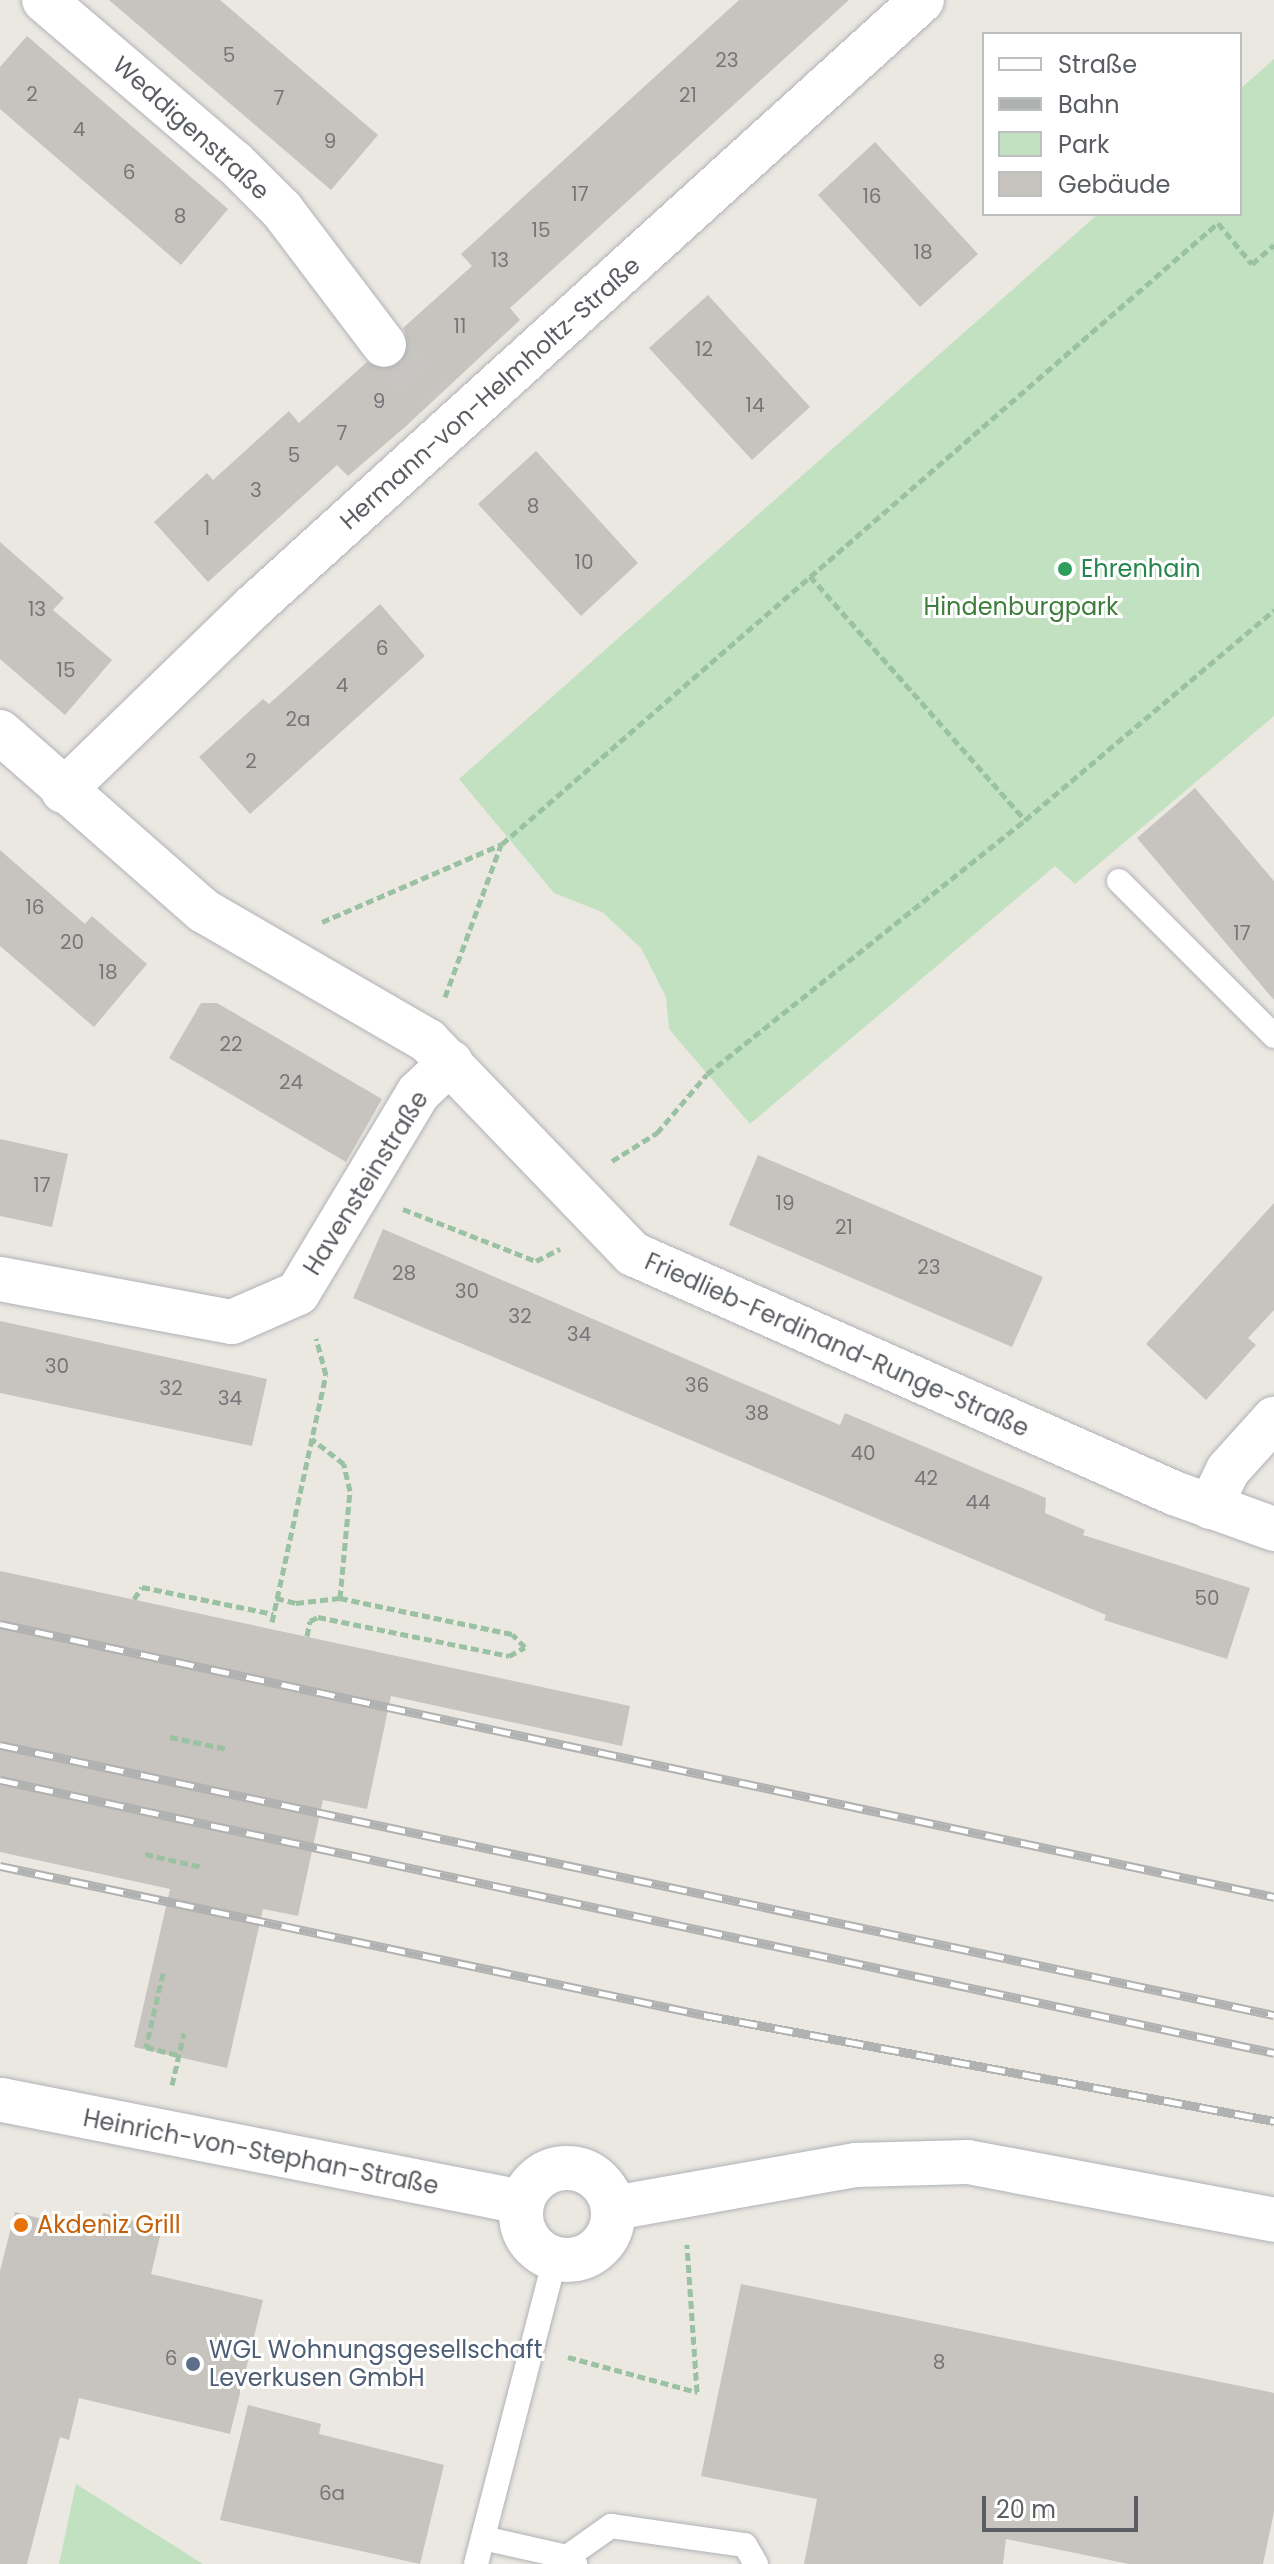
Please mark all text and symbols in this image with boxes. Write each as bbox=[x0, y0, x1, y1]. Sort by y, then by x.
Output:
legend bbox=[982, 32, 1242, 216]
house number: 5 bbox=[223, 43, 235, 67]
house number: 23 bbox=[715, 48, 739, 72]
text: Straße bbox=[1058, 48, 1137, 81]
street label: Weddigenstraße bbox=[107, 50, 275, 206]
house number: 2 bbox=[26, 82, 38, 106]
house number: 21 bbox=[679, 83, 697, 107]
house number: 7 bbox=[274, 86, 284, 110]
text: Bahn bbox=[1058, 88, 1120, 121]
house number: 4 bbox=[73, 117, 85, 141]
text: Park bbox=[1058, 128, 1109, 161]
house number: 9 bbox=[324, 129, 336, 153]
house number: 6 bbox=[123, 160, 135, 184]
text: Gebäude bbox=[1058, 168, 1170, 201]
house number: 17 bbox=[571, 182, 589, 206]
house number: 16 bbox=[862, 184, 882, 208]
house number: 8 bbox=[174, 204, 186, 228]
house number: 15 bbox=[532, 218, 550, 242]
house number: 18 bbox=[913, 240, 933, 264]
house number: 13 bbox=[491, 248, 509, 272]
street label: Hermann-von-Helmholtz-Straße bbox=[334, 251, 646, 535]
house number: 11 bbox=[454, 314, 466, 338]
house number: 12 bbox=[695, 337, 713, 361]
house number: 9 bbox=[373, 389, 385, 413]
house number: 14 bbox=[746, 393, 764, 417]
house number: 7 bbox=[337, 421, 347, 445]
house number: 5 bbox=[288, 443, 300, 467]
house number: 3 bbox=[250, 478, 262, 502]
house number: 8 bbox=[527, 494, 539, 518]
house number: 1 bbox=[204, 516, 210, 540]
house number: 10 bbox=[575, 550, 593, 574]
place label: Ehrenhain bbox=[1081, 555, 1201, 583]
marker: Ehrenhain bbox=[1056, 560, 1074, 578]
park label: Hindenburgpark bbox=[924, 593, 1118, 621]
house number: 13 bbox=[28, 597, 46, 621]
house number: 6 bbox=[376, 636, 388, 660]
house number: 15 bbox=[57, 658, 75, 682]
house number: 4 bbox=[336, 673, 348, 697]
house number: 2a bbox=[285, 707, 311, 731]
house number: 2 bbox=[245, 749, 257, 773]
house number: 16 bbox=[25, 895, 45, 919]
house number: 17 bbox=[1233, 921, 1251, 945]
house number: 20 bbox=[60, 930, 84, 954]
house number: 18 bbox=[98, 960, 118, 984]
house number: 22 bbox=[220, 1032, 242, 1056]
house number: 24 bbox=[279, 1070, 303, 1094]
street label: Havensteinstraße bbox=[298, 1086, 434, 1280]
house number: 17 bbox=[33, 1173, 51, 1197]
house number: 19 bbox=[776, 1191, 794, 1215]
house number: 21 bbox=[835, 1215, 853, 1239]
street label: Friedlieb-Ferdinand-Runge-Straße bbox=[640, 1247, 1034, 1443]
house number: 23 bbox=[917, 1255, 941, 1279]
house number: 28 bbox=[392, 1261, 416, 1285]
house number: 30 bbox=[455, 1279, 479, 1303]
house number: 32 bbox=[508, 1304, 532, 1328]
house number: 34 bbox=[567, 1322, 591, 1346]
house number: 30 bbox=[45, 1354, 69, 1378]
house number: 36 bbox=[685, 1373, 709, 1397]
house number: 32 bbox=[159, 1376, 183, 1400]
house number: 34 bbox=[218, 1386, 242, 1410]
house number: 38 bbox=[745, 1401, 769, 1425]
house number: 40 bbox=[850, 1441, 876, 1465]
house number: 42 bbox=[914, 1466, 938, 1490]
house number: 44 bbox=[965, 1490, 991, 1514]
house number: 50 bbox=[1194, 1586, 1220, 1610]
street label: Heinrich-von-Stephan-Straße bbox=[81, 2103, 441, 2201]
place label: Akdeniz Grill bbox=[37, 2211, 181, 2239]
marker: Akdeniz Grill bbox=[12, 2216, 30, 2234]
place label: WGL Wohnungsgesellschaft Leverkusen GmbH bbox=[209, 2336, 542, 2392]
house number: 6 bbox=[165, 2346, 177, 2370]
house number: 8 bbox=[933, 2350, 945, 2374]
marker: WGL Wohnungsgesellschaft Leverkusen GmbH bbox=[184, 2355, 202, 2373]
scale bar bbox=[986, 2480, 1142, 2530]
house number: 6a bbox=[319, 2481, 345, 2505]
text: 20 m bbox=[996, 2493, 1056, 2526]

